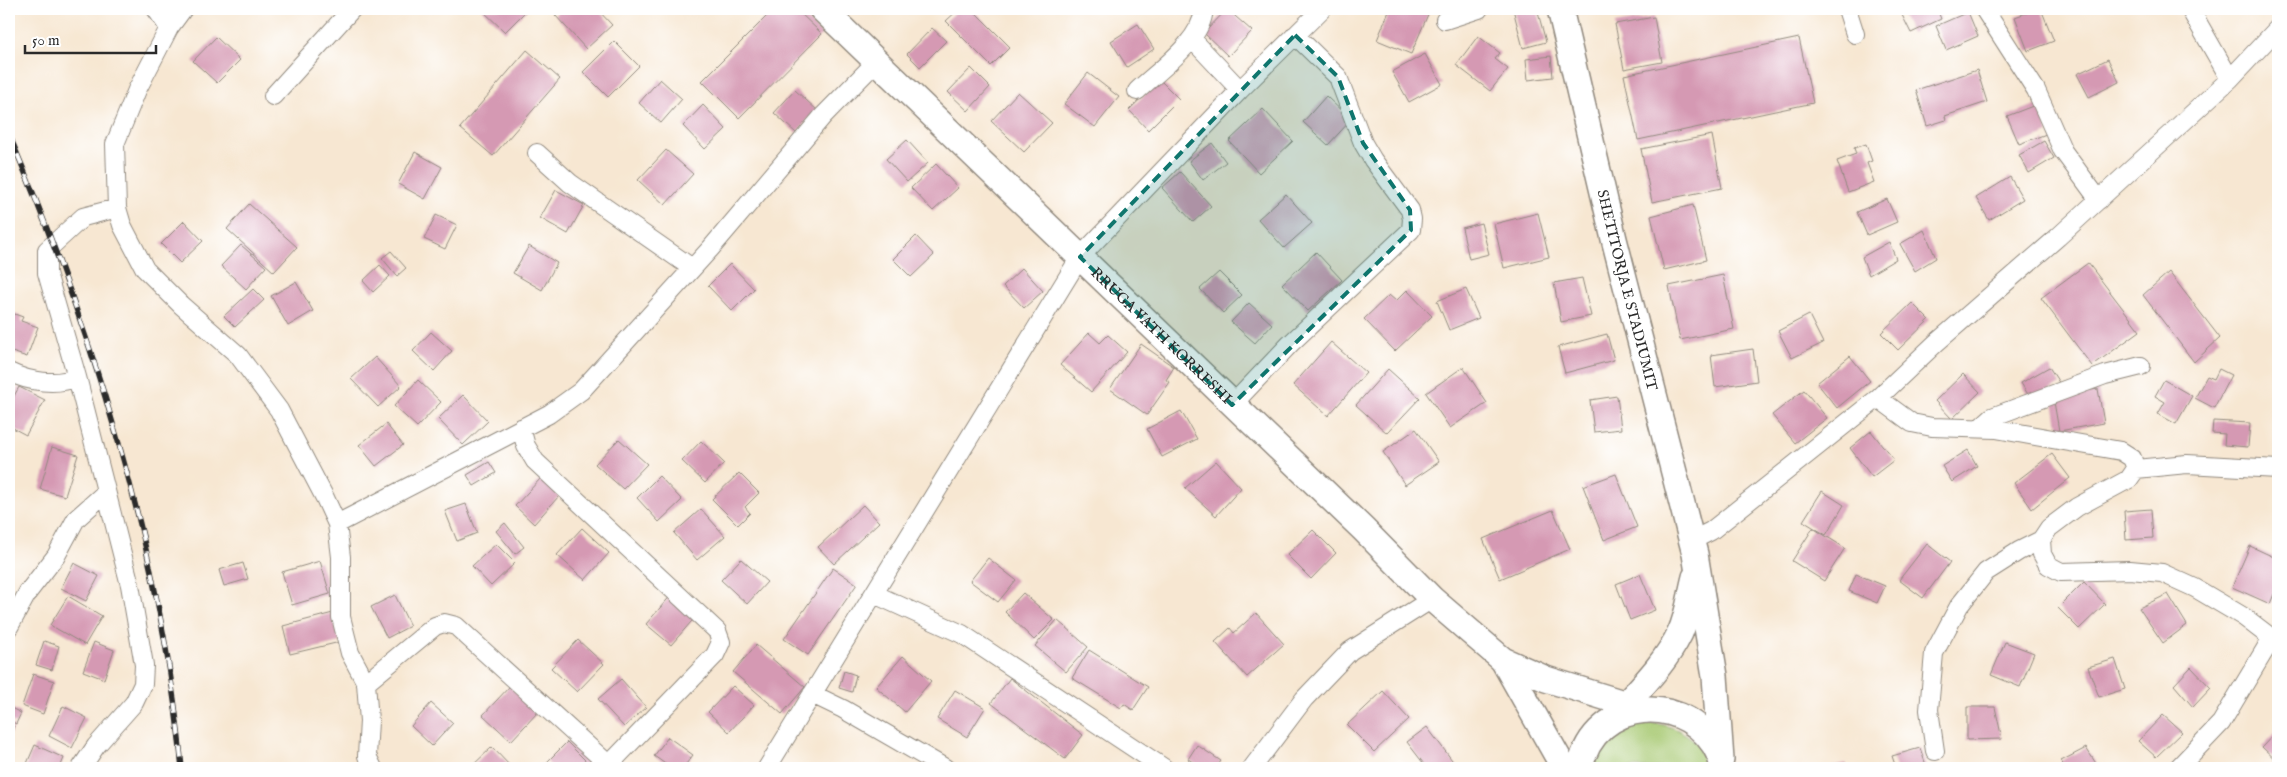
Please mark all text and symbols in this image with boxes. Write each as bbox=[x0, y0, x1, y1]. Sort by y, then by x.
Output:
scale bar bbox=[25, 22, 156, 54]
text: 50 m bbox=[32, 31, 60, 50]
street label: SHETITORJA E STADIUMIT bbox=[1593, 188, 1662, 393]
street label: RRUGA VATH KORRESHI bbox=[1087, 263, 1236, 408]

